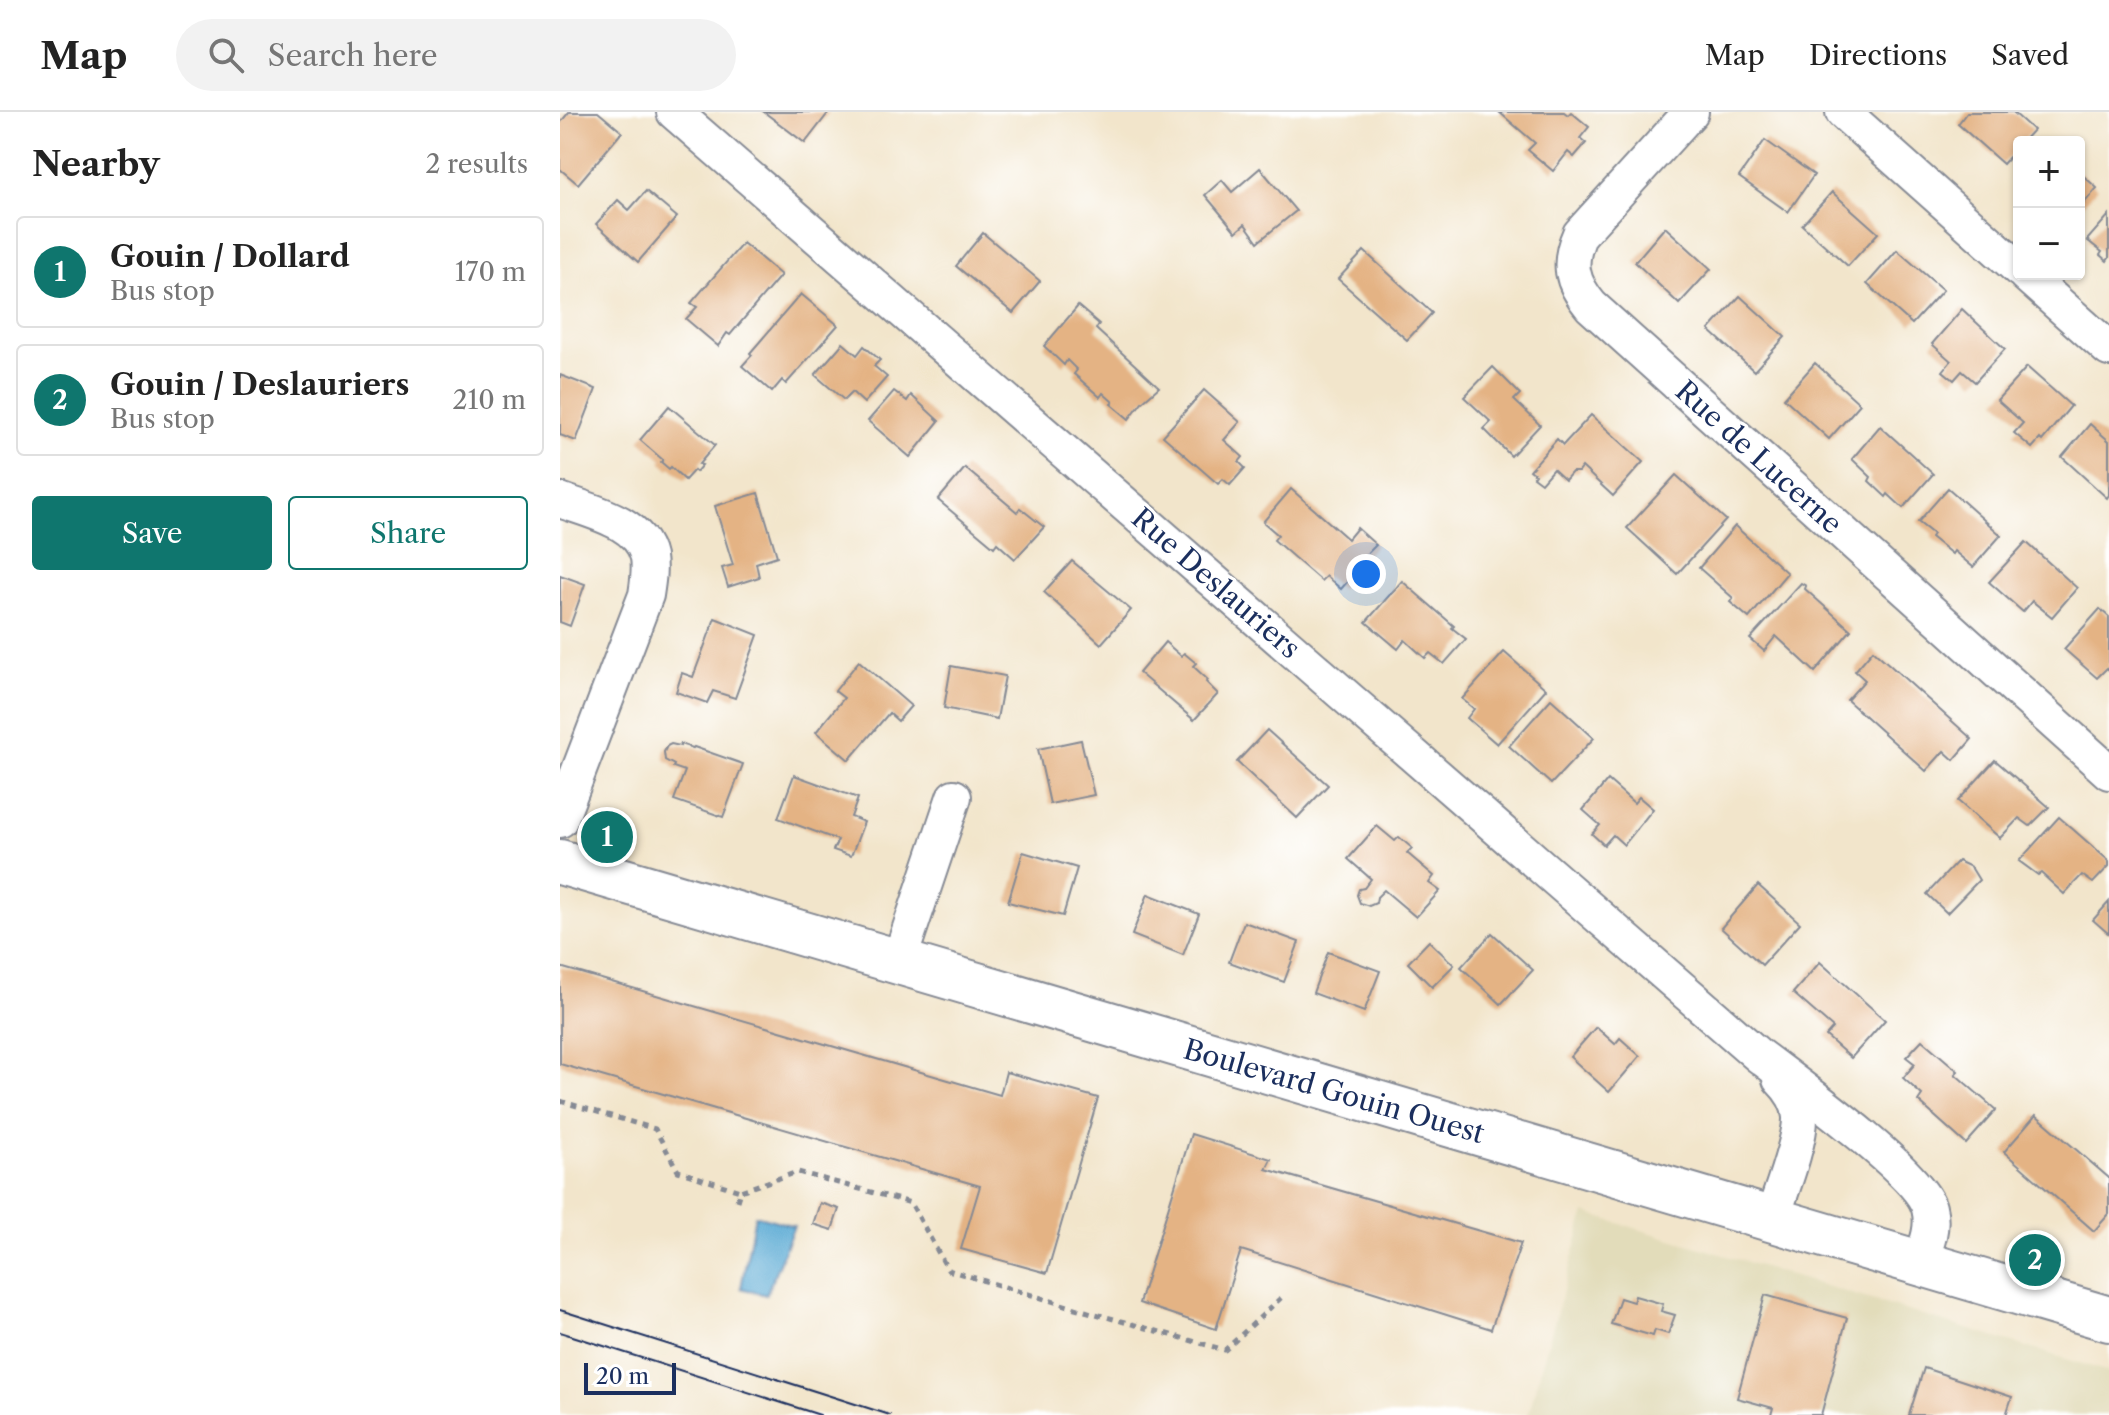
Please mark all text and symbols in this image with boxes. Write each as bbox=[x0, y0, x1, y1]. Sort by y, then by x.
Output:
search box bbox=[176, 19, 736, 91]
text: Map bbox=[40, 32, 128, 79]
icon: search bbox=[204, 33, 248, 77]
text: Search here bbox=[268, 37, 438, 74]
text: Map bbox=[1705, 38, 1765, 72]
text: Directions bbox=[1809, 38, 1947, 72]
text: Saved bbox=[1991, 38, 2069, 72]
map controls bbox=[2013, 136, 2085, 280]
button: + bbox=[2013, 136, 2085, 208]
text: Nearby bbox=[32, 143, 160, 185]
text: 2 results bbox=[425, 148, 528, 180]
button: − bbox=[2013, 208, 2085, 280]
text: Gouin / Dollard bbox=[110, 238, 350, 275]
text: 1 bbox=[54, 256, 66, 288]
text: 170 m bbox=[455, 256, 526, 288]
text: Bus stop bbox=[110, 275, 215, 307]
text: Gouin / Deslauriers bbox=[110, 366, 409, 403]
street label: Rue de Lucerne bbox=[1669, 373, 1849, 541]
text: 2 bbox=[52, 384, 68, 416]
text: 210 m bbox=[453, 384, 526, 416]
text: Bus stop bbox=[110, 403, 215, 435]
button: Save bbox=[32, 496, 272, 570]
button: Share bbox=[288, 496, 528, 570]
street label: Rue Deslauriers bbox=[1125, 501, 1307, 665]
your location bbox=[1346, 554, 1386, 594]
pin: 1 bbox=[581, 807, 633, 867]
street label: Boulevard Gouin Ouest bbox=[1180, 1032, 1488, 1150]
pin: 2 bbox=[2009, 1230, 2061, 1290]
scale bar bbox=[584, 1359, 676, 1395]
text: 20 m bbox=[596, 1363, 649, 1390]

